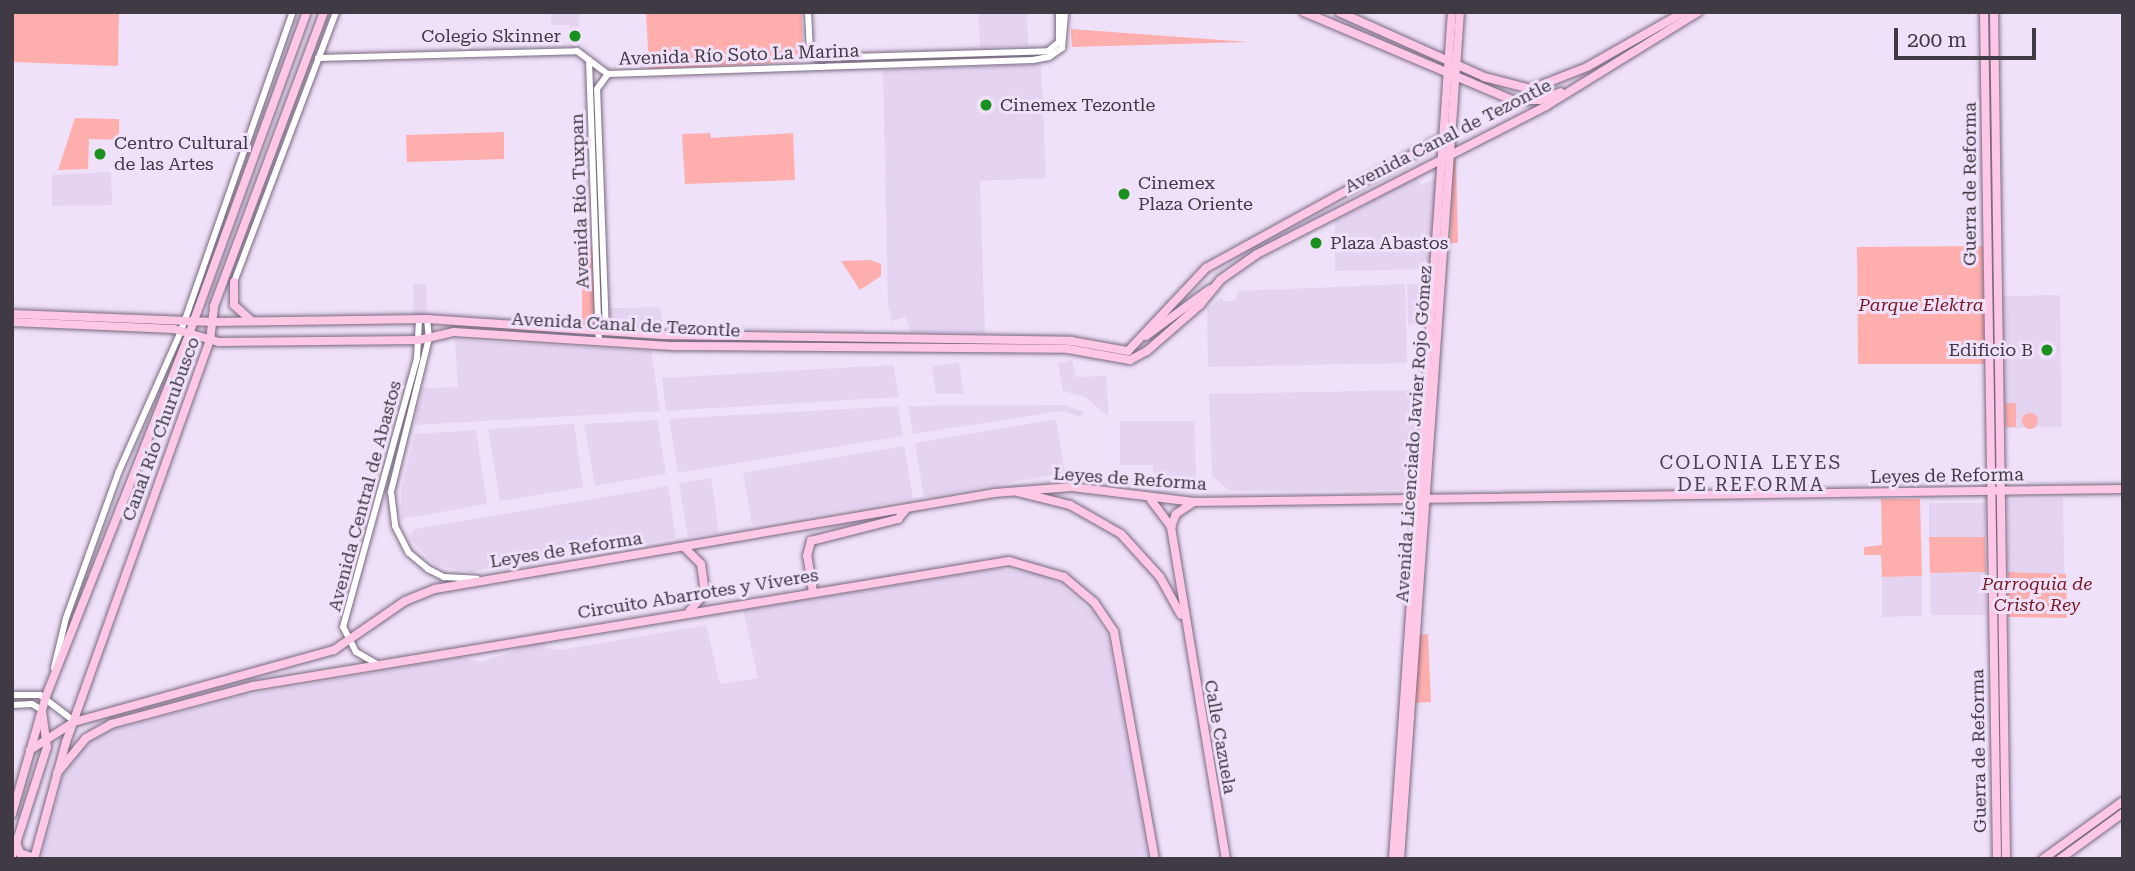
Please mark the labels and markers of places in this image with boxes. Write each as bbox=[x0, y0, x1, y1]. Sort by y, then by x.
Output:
place label: Colegio Skinner bbox=[421, 25, 561, 47]
marker: Colegio Skinner bbox=[567, 28, 583, 44]
place label: Cinemex Tezontle bbox=[1000, 94, 1155, 116]
marker: Cinemex Tezontle bbox=[978, 97, 994, 113]
place label: Centro Cultural de las Artes bbox=[114, 133, 248, 176]
marker: Centro Cultural de las Artes bbox=[92, 146, 108, 162]
place label: Cinemex Plaza Oriente bbox=[1138, 173, 1253, 216]
marker: Cinemex Plaza Oriente bbox=[1116, 186, 1132, 202]
place label: Plaza Abastos bbox=[1330, 232, 1448, 254]
marker: Plaza Abastos bbox=[1308, 235, 1324, 251]
place label: Edificio B bbox=[1948, 339, 2033, 361]
marker: Edificio B bbox=[2039, 342, 2055, 358]

